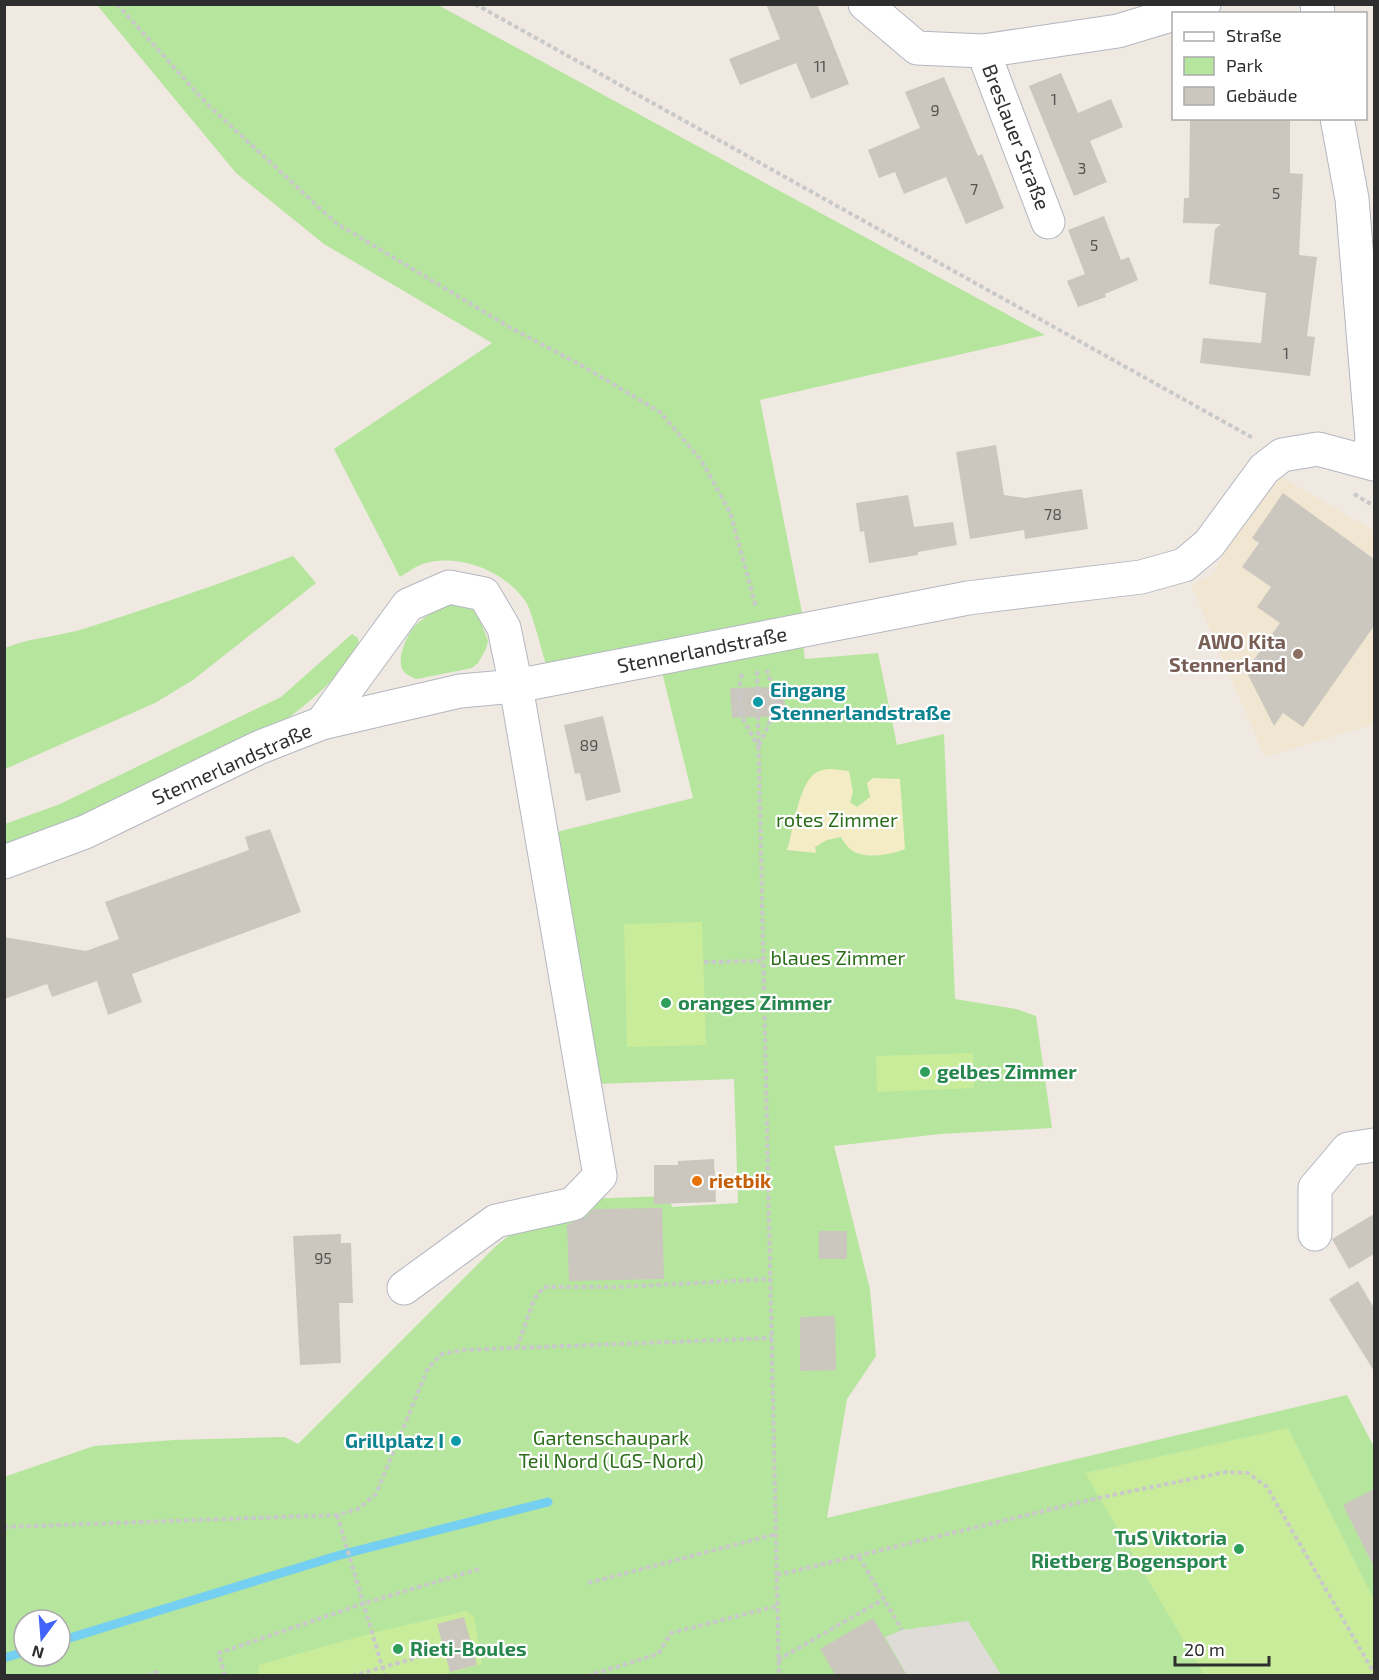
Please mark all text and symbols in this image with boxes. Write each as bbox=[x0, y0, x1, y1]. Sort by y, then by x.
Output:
legend bbox=[1172, 12, 1367, 120]
text: Straße bbox=[1226, 24, 1282, 46]
text: Park bbox=[1226, 54, 1263, 76]
house number: 11 bbox=[814, 56, 826, 75]
street label: Breslauer Straße bbox=[978, 60, 1056, 213]
text: Gebäude bbox=[1226, 84, 1297, 106]
house number: 1 bbox=[1051, 89, 1057, 108]
house number: 9 bbox=[930, 100, 940, 119]
house number: 3 bbox=[1078, 158, 1086, 177]
house number: 7 bbox=[970, 179, 978, 198]
house number: 5 bbox=[1272, 183, 1280, 202]
house number: 5 bbox=[1090, 235, 1098, 254]
house number: 1 bbox=[1283, 343, 1289, 362]
house number: 78 bbox=[1044, 504, 1062, 523]
street label: Stennerlandstraße bbox=[615, 621, 789, 677]
place label: AWO Kita Stennerland bbox=[1169, 629, 1286, 676]
marker: AWO Kita Stennerland bbox=[1291, 647, 1305, 661]
place label: Eingang Stennerlandstraße bbox=[770, 677, 951, 724]
marker: Eingang Stennerlandstraße bbox=[751, 695, 765, 709]
street label: Stennerlandstraße bbox=[148, 717, 315, 809]
house number: 89 bbox=[580, 735, 598, 754]
park label: rotes Zimmer bbox=[776, 807, 898, 831]
park label: blaues Zimmer bbox=[770, 945, 906, 969]
place label: oranges Zimmer bbox=[678, 990, 832, 1014]
marker: oranges Zimmer bbox=[659, 996, 673, 1010]
place label: gelbes Zimmer bbox=[937, 1059, 1077, 1083]
marker: gelbes Zimmer bbox=[918, 1065, 932, 1079]
place label: rietbik bbox=[709, 1168, 772, 1192]
marker: rietbik bbox=[690, 1174, 704, 1188]
house number: 95 bbox=[314, 1248, 332, 1267]
park label: Gartenschaupark Teil Nord (LGS-Nord) bbox=[518, 1425, 704, 1472]
place label: Grillplatz I bbox=[345, 1428, 444, 1452]
marker: Grillplatz I bbox=[449, 1434, 463, 1448]
place label: TuS Viktoria Rietberg Bogensport bbox=[1031, 1525, 1227, 1572]
marker: TuS Viktoria Rietberg Bogensport bbox=[1232, 1542, 1246, 1556]
north arrow bbox=[12, 1608, 72, 1668]
scale bar bbox=[1175, 1629, 1270, 1667]
place label: Rieti-Boules bbox=[410, 1636, 527, 1660]
text: 20 m bbox=[1184, 1638, 1225, 1660]
text: N bbox=[30, 1642, 46, 1664]
marker: Rieti-Boules bbox=[391, 1642, 405, 1656]

